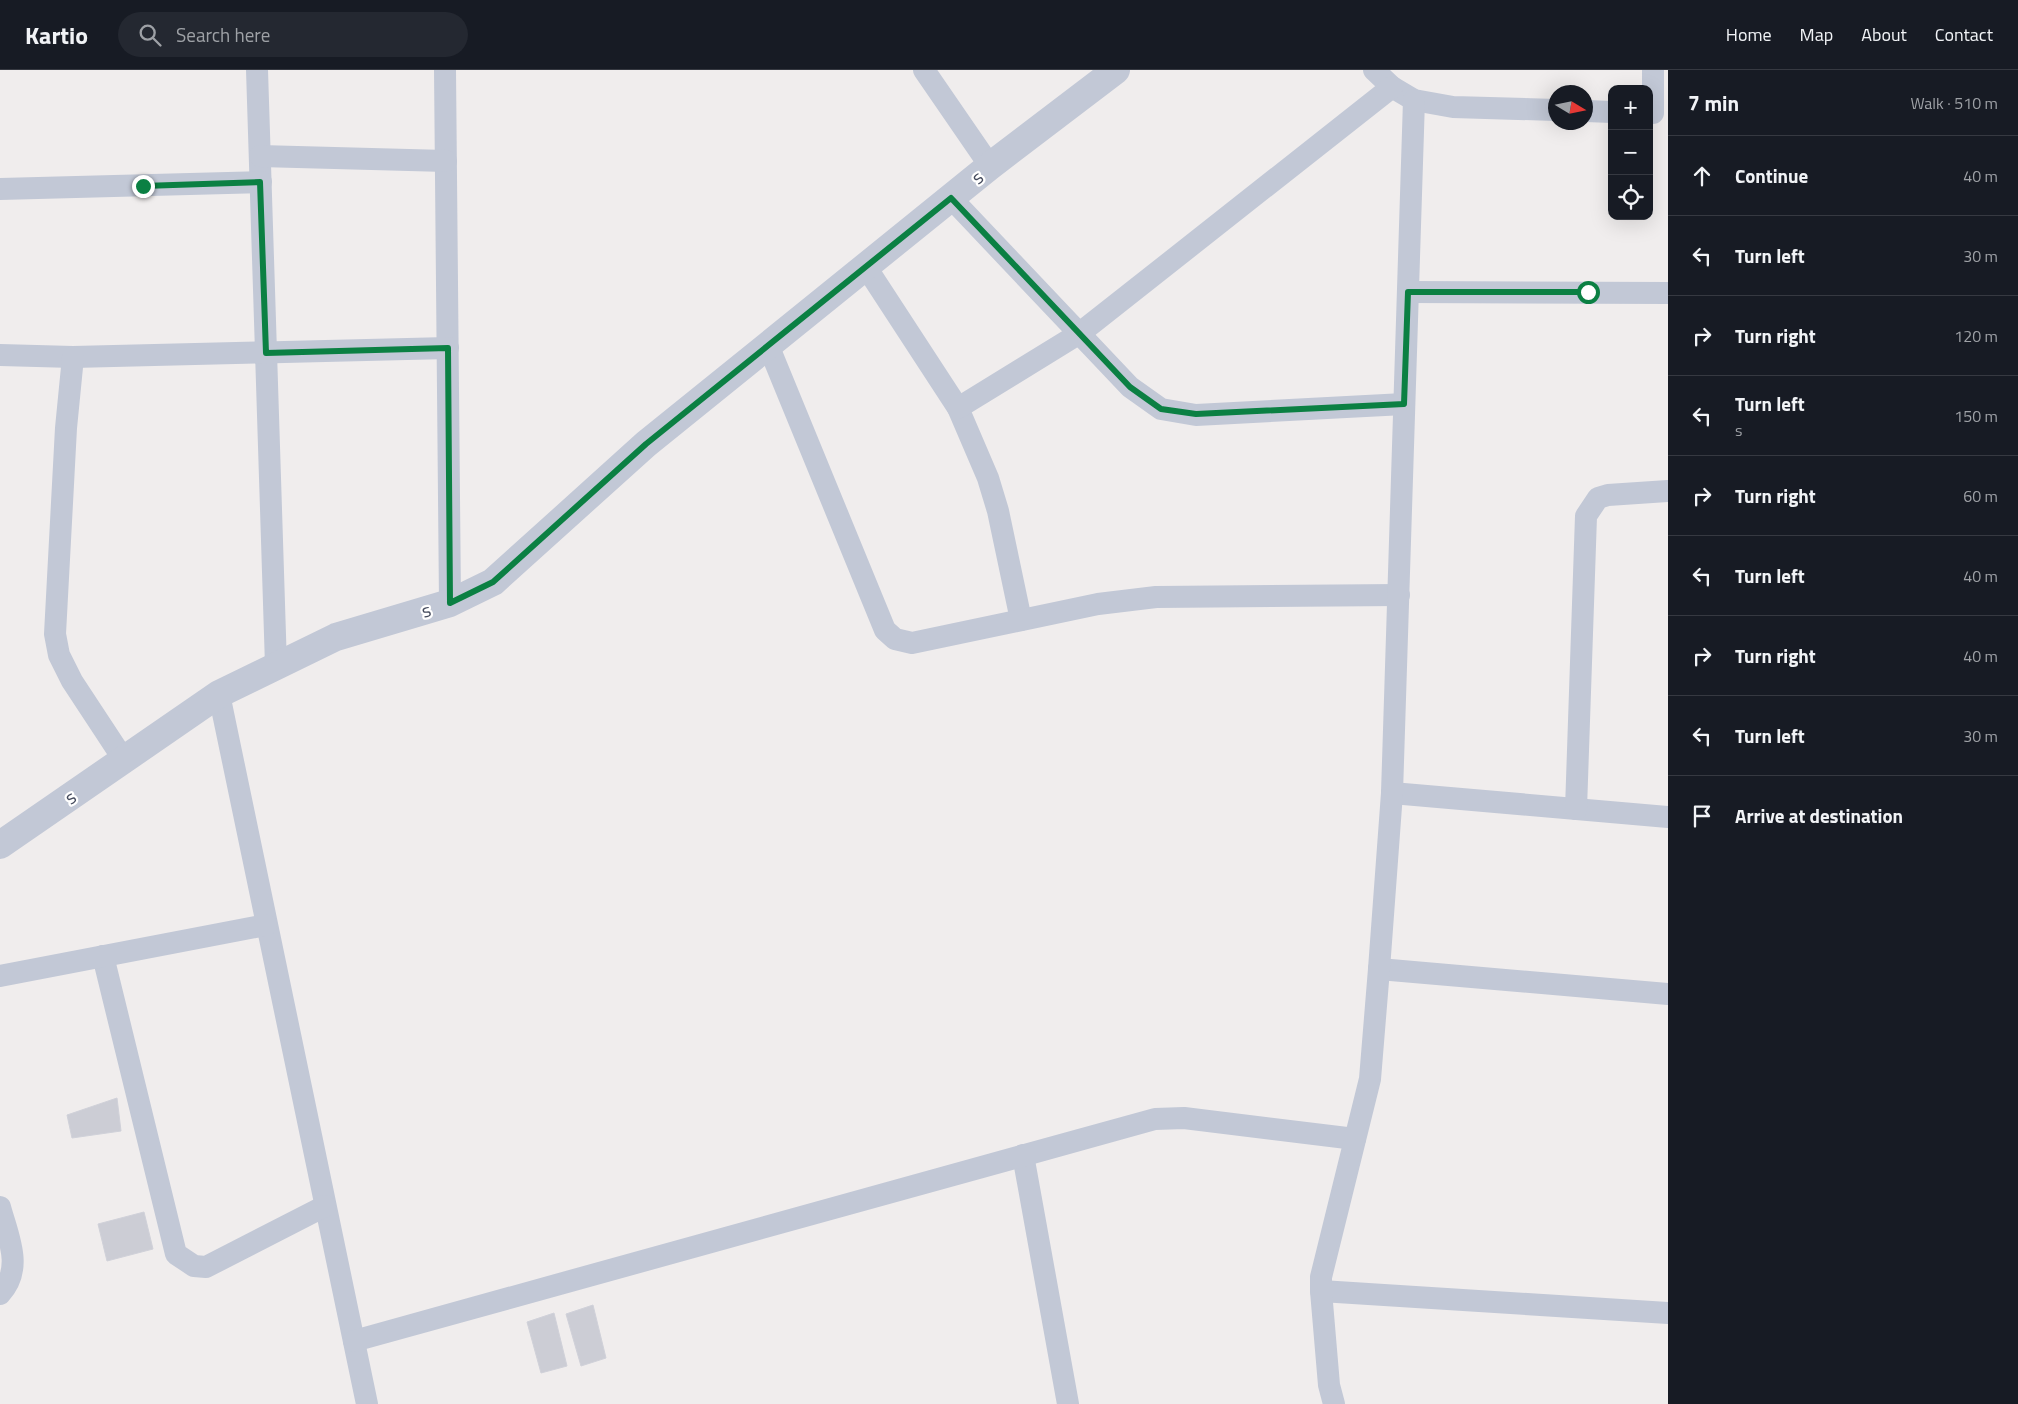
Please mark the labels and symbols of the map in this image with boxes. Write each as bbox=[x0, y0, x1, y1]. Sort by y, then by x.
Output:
north arrow bbox=[1548, 85, 1593, 130]
street label: s bbox=[964, 162, 989, 191]
route end bbox=[132, 175, 155, 198]
route start bbox=[1577, 281, 1600, 304]
street label: s bbox=[418, 594, 434, 625]
street label: s bbox=[58, 782, 82, 811]

